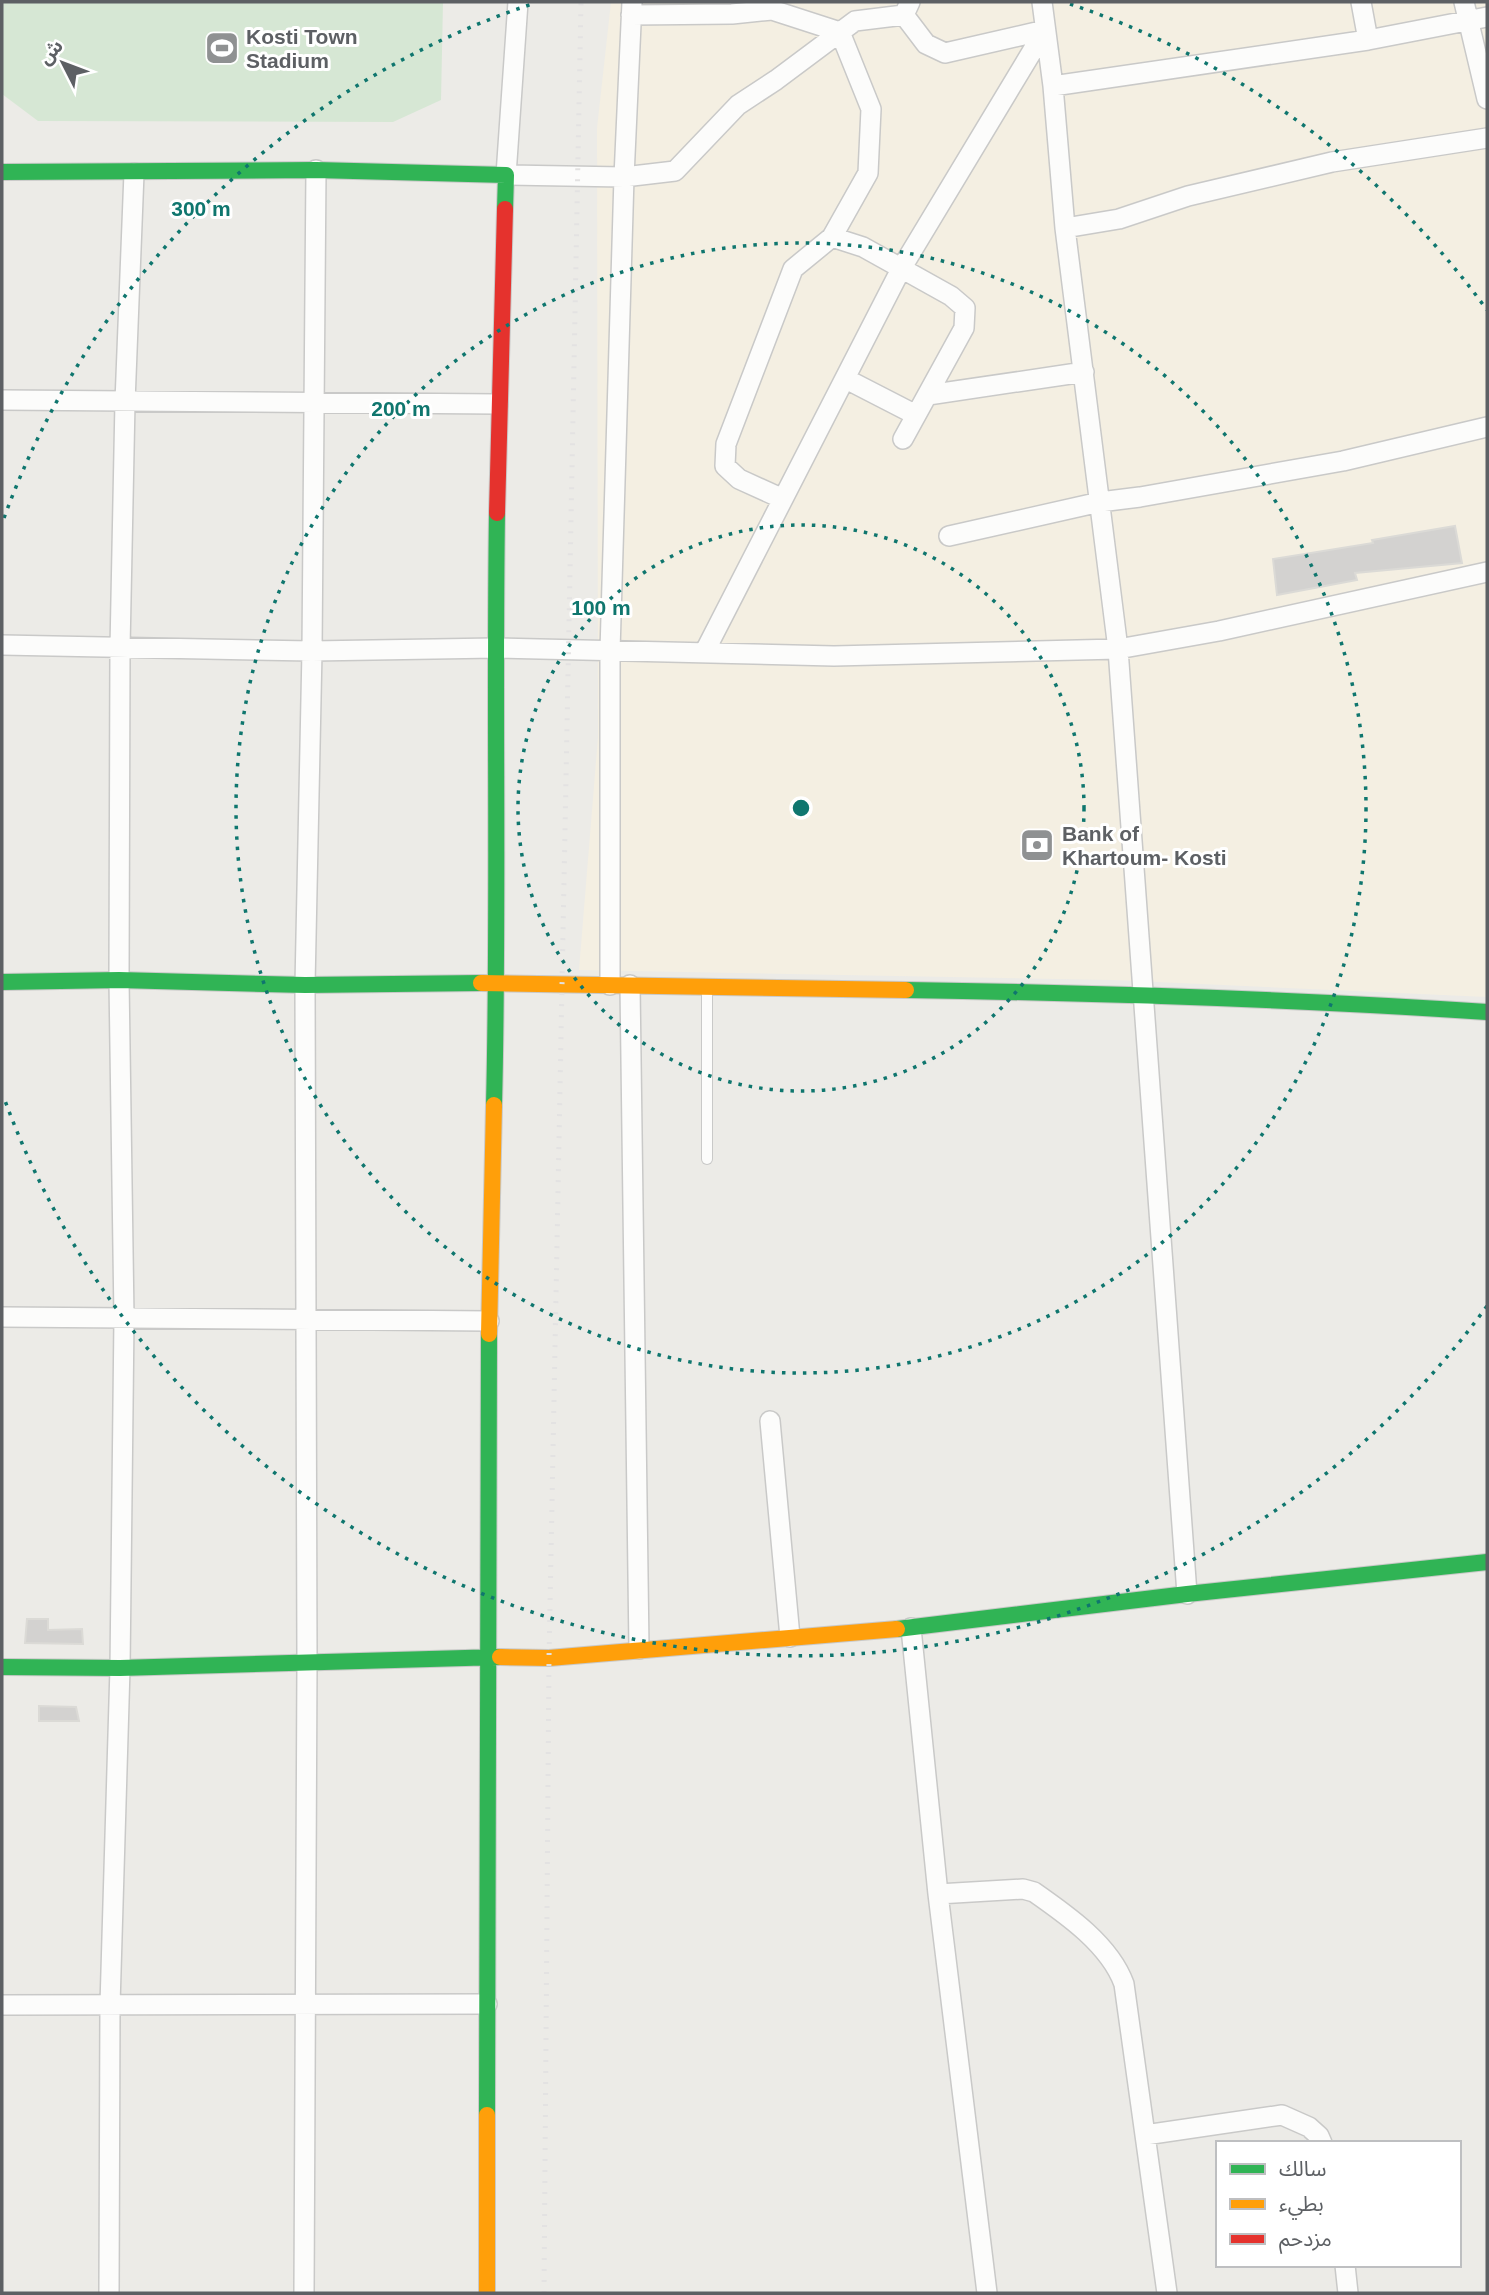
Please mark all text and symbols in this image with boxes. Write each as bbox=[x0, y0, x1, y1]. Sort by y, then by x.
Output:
place label: Kosti Town Stadium bbox=[246, 25, 358, 72]
north arrow bbox=[28, 28, 98, 98]
sports icon: Kosti Town Stadium bbox=[203, 29, 241, 67]
text: ش bbox=[34, 35, 67, 69]
text: 300 m bbox=[171, 197, 231, 220]
text: 200 m bbox=[371, 397, 431, 420]
text: 100 m bbox=[571, 596, 631, 619]
centre of rings bbox=[789, 796, 813, 820]
place label: Bank of Khartoum- Kosti bbox=[1062, 822, 1227, 869]
bank icon: Bank of Khartoum- Kosti bbox=[1018, 826, 1056, 864]
legend bbox=[1216, 2141, 1461, 2267]
text: سالك bbox=[1279, 2157, 1326, 2180]
text: بطيء bbox=[1279, 2192, 1324, 2220]
text: مزدحم bbox=[1279, 2227, 1332, 2254]

